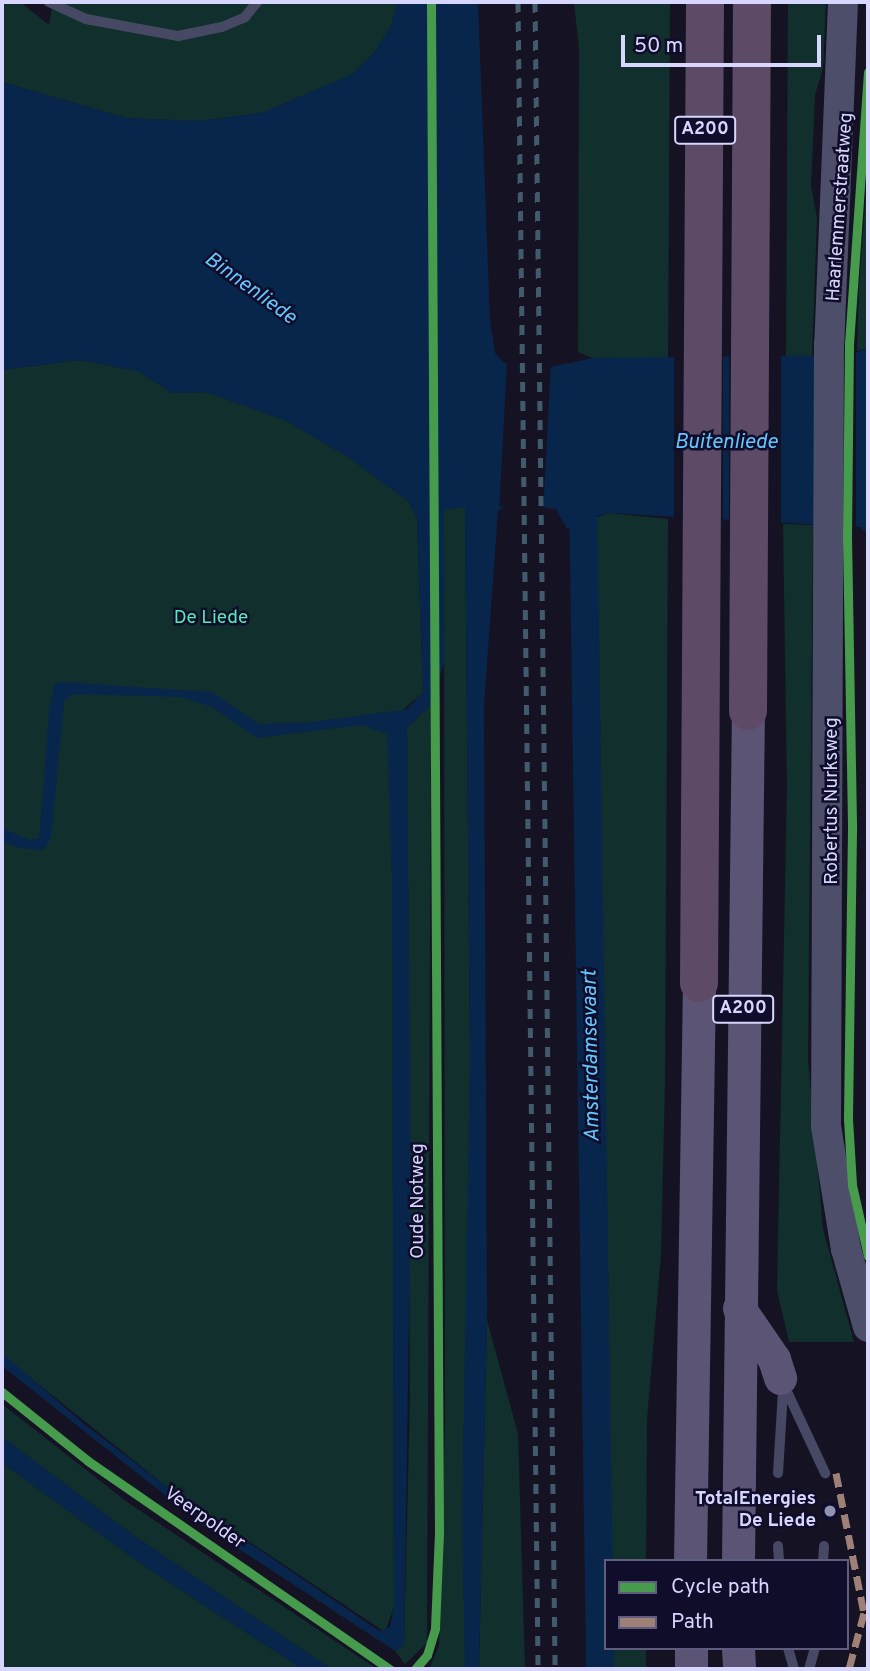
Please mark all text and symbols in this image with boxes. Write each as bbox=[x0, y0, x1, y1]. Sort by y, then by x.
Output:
scale bar bbox=[625, 21, 824, 65]
text: 50 m bbox=[634, 33, 683, 60]
street label: Haarlemmerstraatweg bbox=[823, 112, 859, 302]
road number: A200 bbox=[674, 116, 736, 145]
water label: Binnenliede bbox=[199, 247, 301, 331]
water label: Buitenliede bbox=[674, 430, 778, 456]
park label: De Liede bbox=[174, 608, 248, 630]
street label: Robertus Nurksweg bbox=[822, 717, 844, 885]
water label: Amsterdamsevaart bbox=[578, 970, 606, 1142]
road number: A200 bbox=[712, 994, 774, 1024]
street label: Oude Notweg bbox=[408, 1143, 430, 1259]
street label: Veerpolder bbox=[159, 1483, 249, 1555]
place label: TotalEnergies De Liede bbox=[695, 1489, 816, 1533]
marker: TotalEnergies De Liede bbox=[822, 1503, 838, 1519]
legend bbox=[604, 1559, 849, 1650]
text: Cycle path bbox=[671, 1574, 770, 1601]
text: Path bbox=[671, 1609, 714, 1636]

